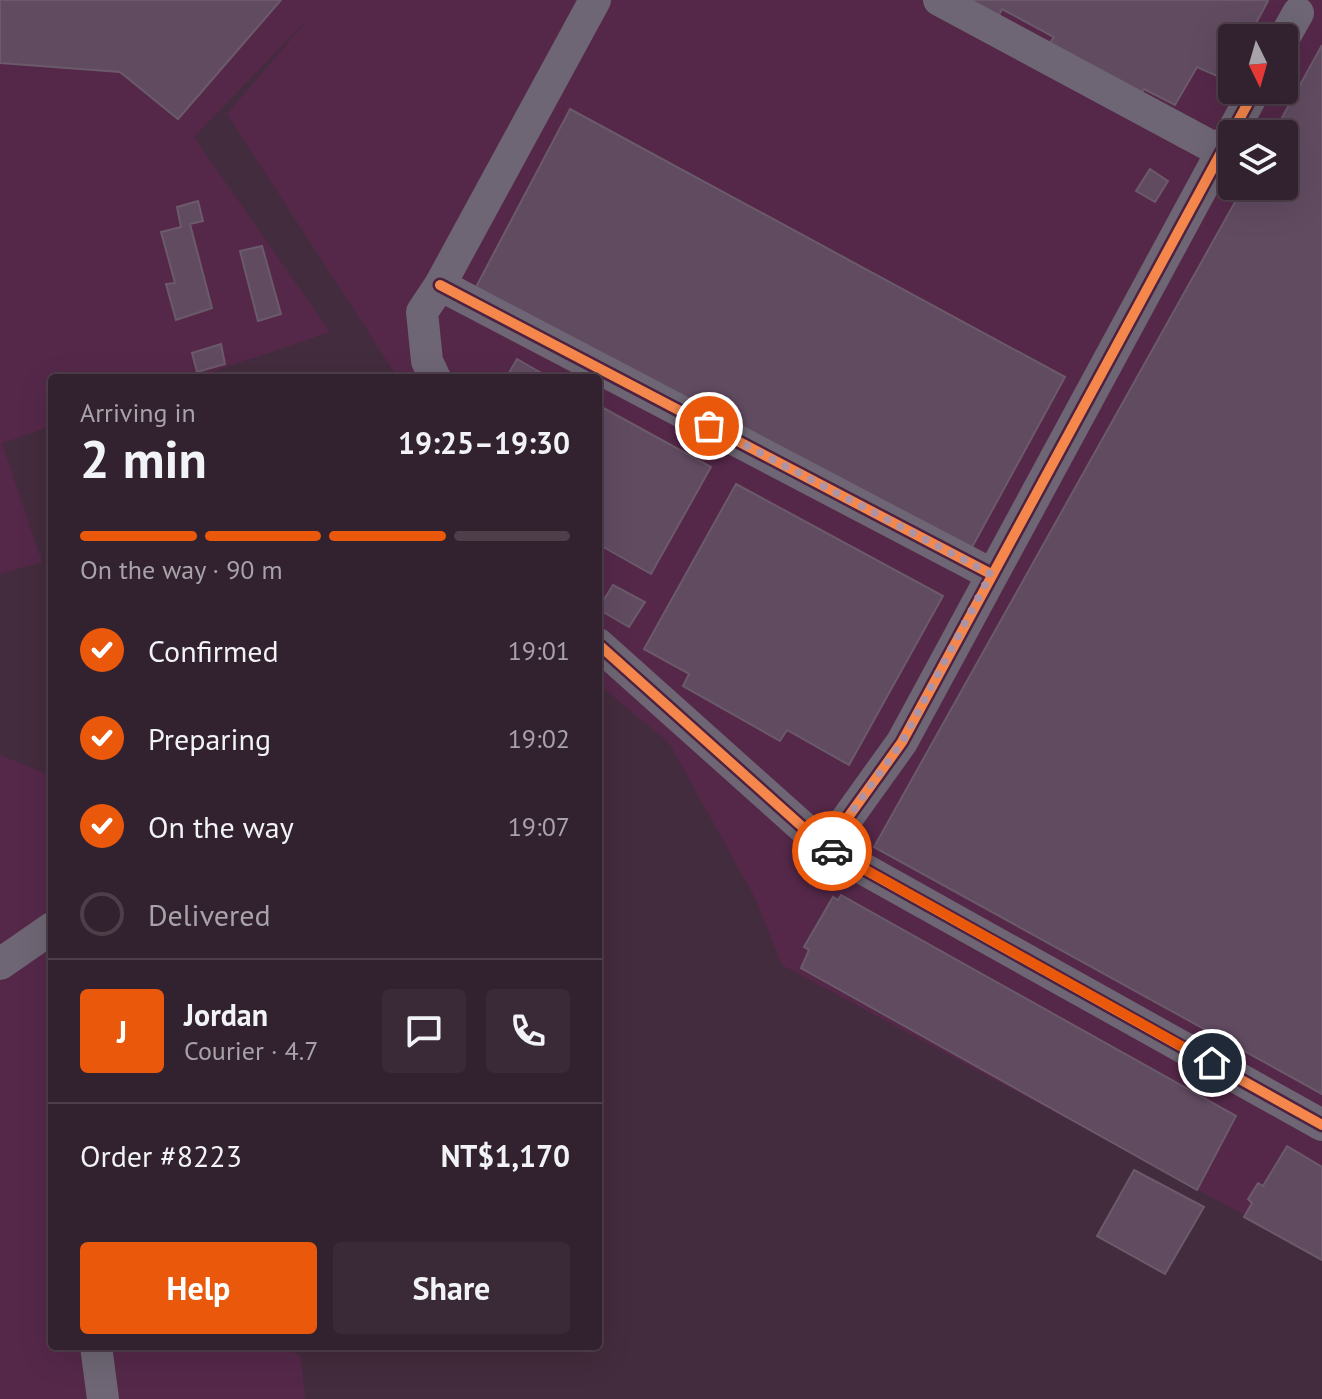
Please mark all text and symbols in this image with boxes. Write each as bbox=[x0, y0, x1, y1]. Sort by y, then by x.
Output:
north arrow bbox=[1218, 24, 1298, 104]
map controls bbox=[1218, 24, 1298, 200]
button: layers bbox=[1218, 120, 1298, 200]
pin bbox=[675, 392, 743, 460]
text: Arriving in bbox=[80, 396, 196, 429]
icon: bag bbox=[687, 404, 731, 448]
text: 19:25–19:30 bbox=[398, 423, 570, 462]
text: 2 min bbox=[80, 425, 207, 492]
text: On the way · 90 m bbox=[80, 553, 283, 586]
icon: check bbox=[80, 628, 124, 672]
text: Confirmed bbox=[148, 631, 279, 670]
text: 19:01 bbox=[508, 634, 570, 667]
icon: check bbox=[80, 716, 124, 760]
text: Preparing bbox=[148, 719, 271, 758]
text: 19:02 bbox=[508, 722, 570, 755]
icon: check bbox=[80, 804, 124, 848]
text: On the way bbox=[148, 807, 294, 846]
text: 19:07 bbox=[508, 810, 570, 843]
courier bbox=[792, 811, 872, 891]
icon: car bbox=[810, 829, 854, 873]
text: Delivered bbox=[148, 895, 271, 934]
button: chat bbox=[382, 989, 466, 1073]
button: phone bbox=[486, 989, 570, 1073]
text: Jordan bbox=[184, 995, 268, 1034]
text: J bbox=[117, 1012, 127, 1051]
pin bbox=[1178, 1029, 1246, 1097]
text: Courier · 4.7 bbox=[184, 1034, 318, 1067]
icon: home bbox=[1190, 1041, 1234, 1085]
text: Order #8223 bbox=[80, 1136, 242, 1175]
text: NT$1,170 bbox=[441, 1136, 570, 1175]
button: Help bbox=[80, 1242, 317, 1334]
button: Share bbox=[333, 1242, 570, 1334]

